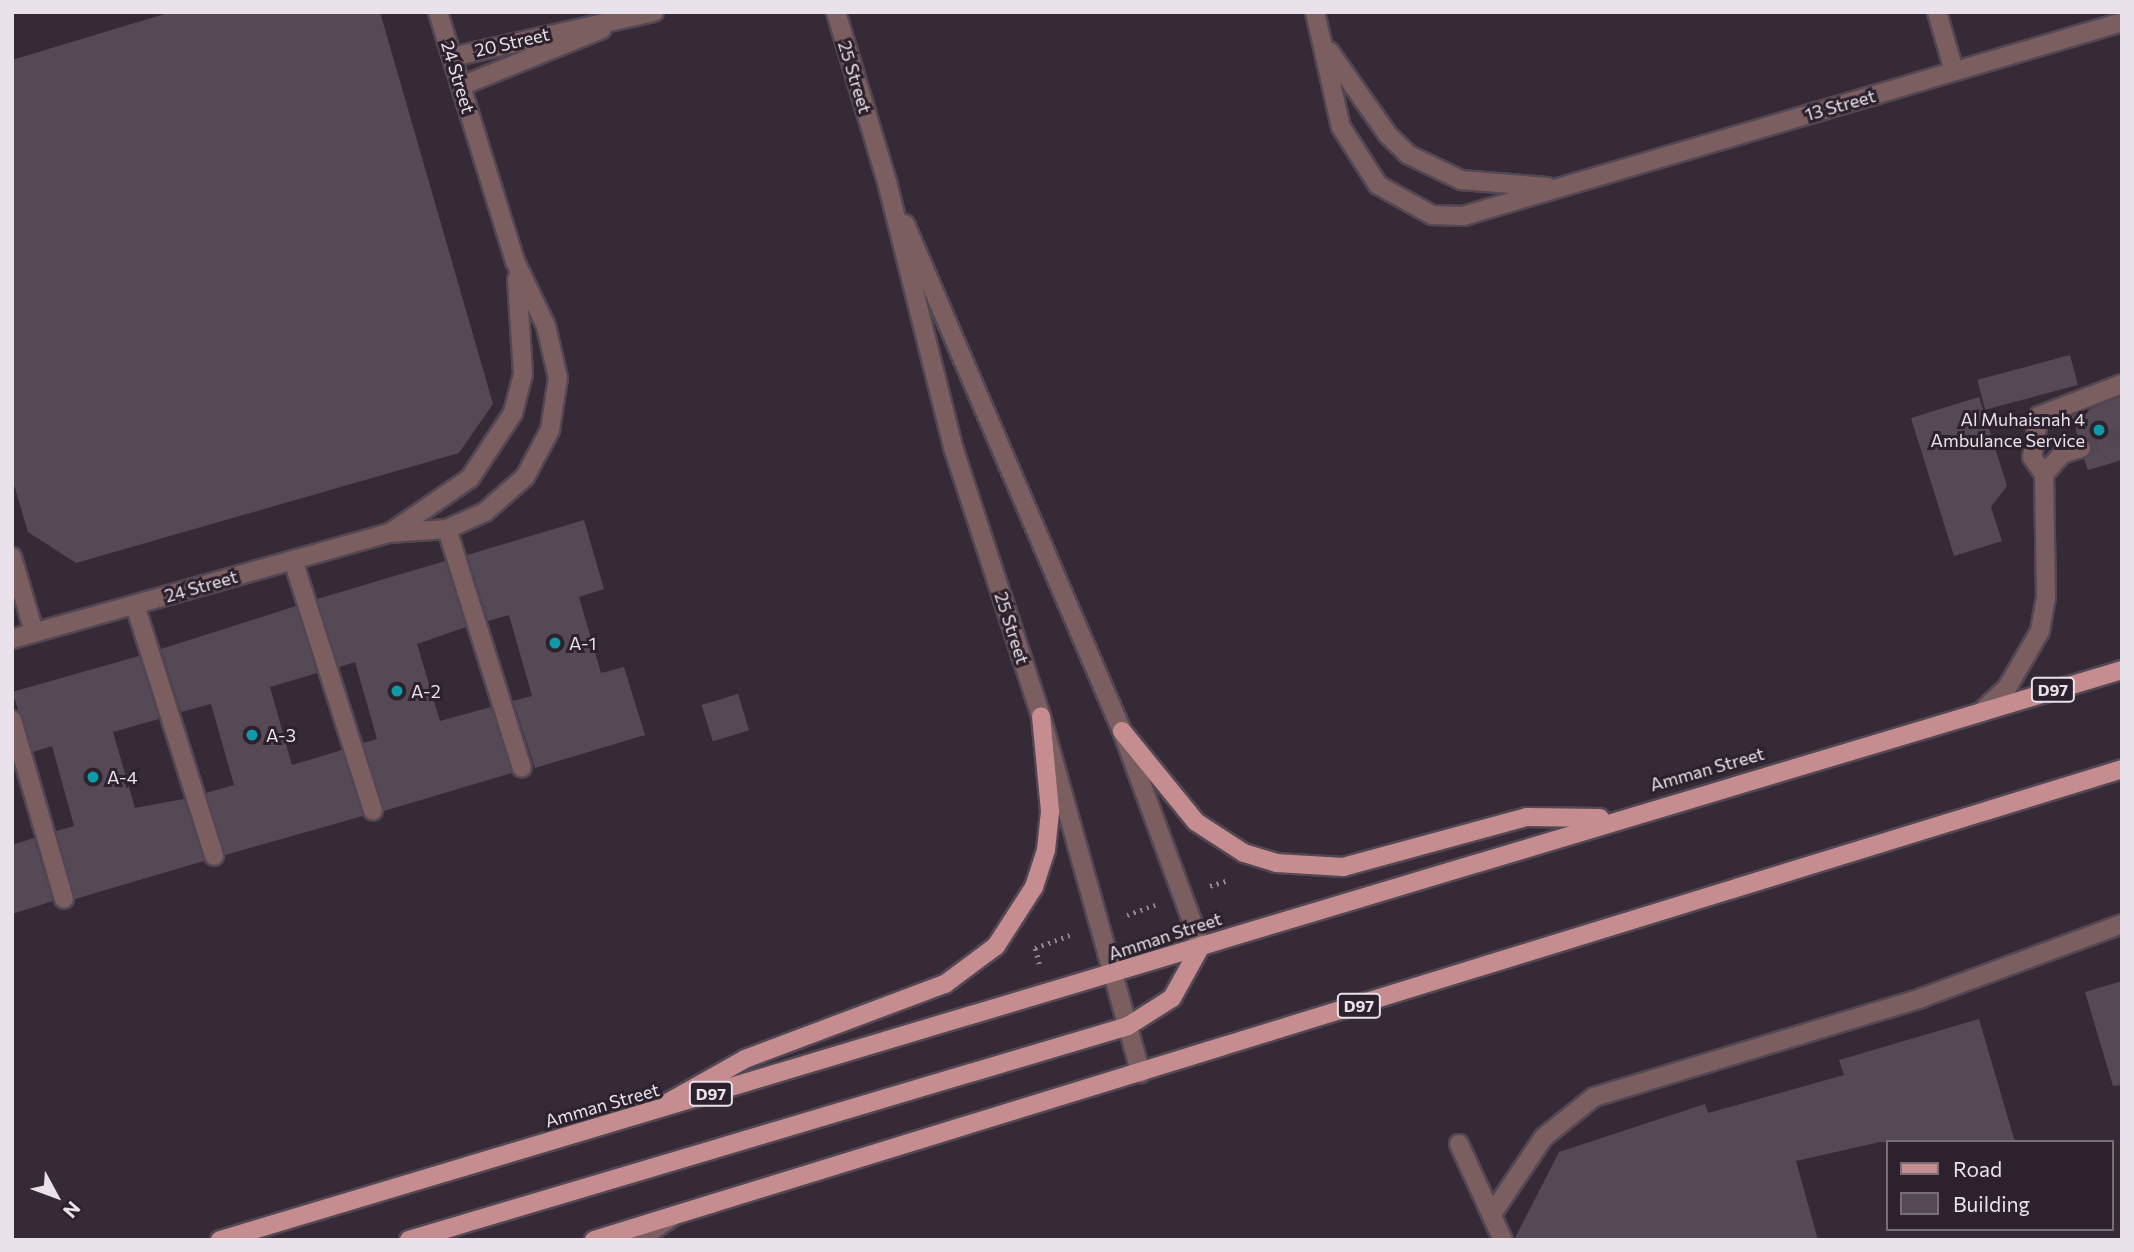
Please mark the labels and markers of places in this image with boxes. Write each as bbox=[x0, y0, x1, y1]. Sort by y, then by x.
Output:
place label: Al Muhaisnah 4 Ambulance Service bbox=[1931, 409, 2085, 452]
marker: Al Muhaisnah 4 Ambulance Service bbox=[2091, 422, 2107, 438]
place label: A-1 bbox=[569, 632, 596, 654]
marker: A-1 bbox=[547, 635, 563, 651]
place label: A-2 bbox=[411, 680, 441, 702]
marker: A-2 bbox=[389, 683, 405, 699]
place label: A-3 bbox=[266, 724, 296, 746]
marker: A-3 bbox=[244, 727, 260, 743]
place label: A-4 bbox=[107, 766, 137, 788]
marker: A-4 bbox=[85, 769, 101, 785]

